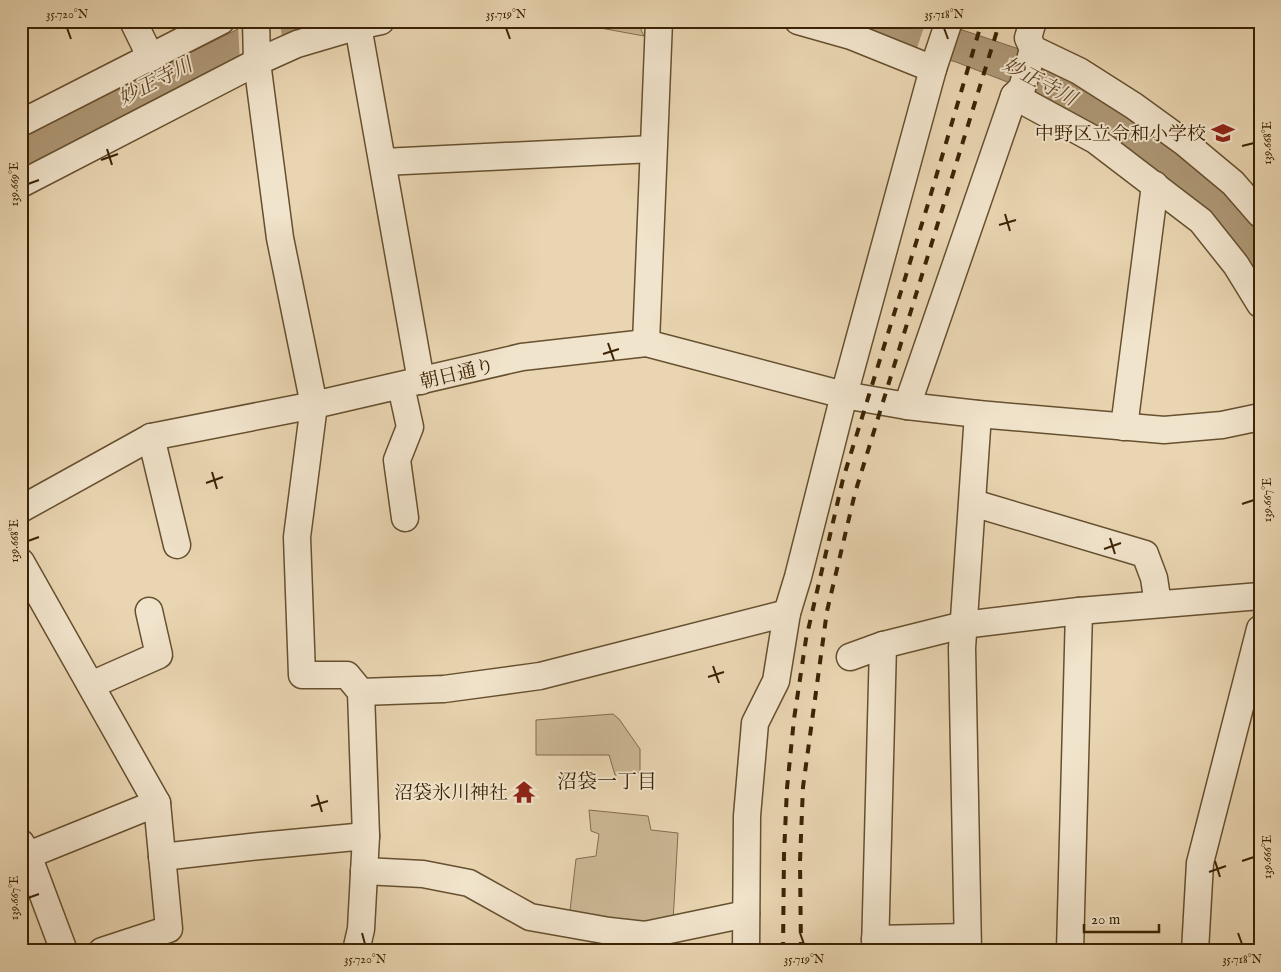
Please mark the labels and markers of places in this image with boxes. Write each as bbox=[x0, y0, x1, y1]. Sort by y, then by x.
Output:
school or university icon: 中野区立令和小学校 bbox=[1210, 120, 1236, 146]
place label: 中野区立令和小学校 bbox=[1035, 123, 1206, 147]
temple icon: 沼袋氷川神社 bbox=[511, 779, 537, 805]
place label: 沼袋氷川神社 bbox=[394, 782, 508, 806]

